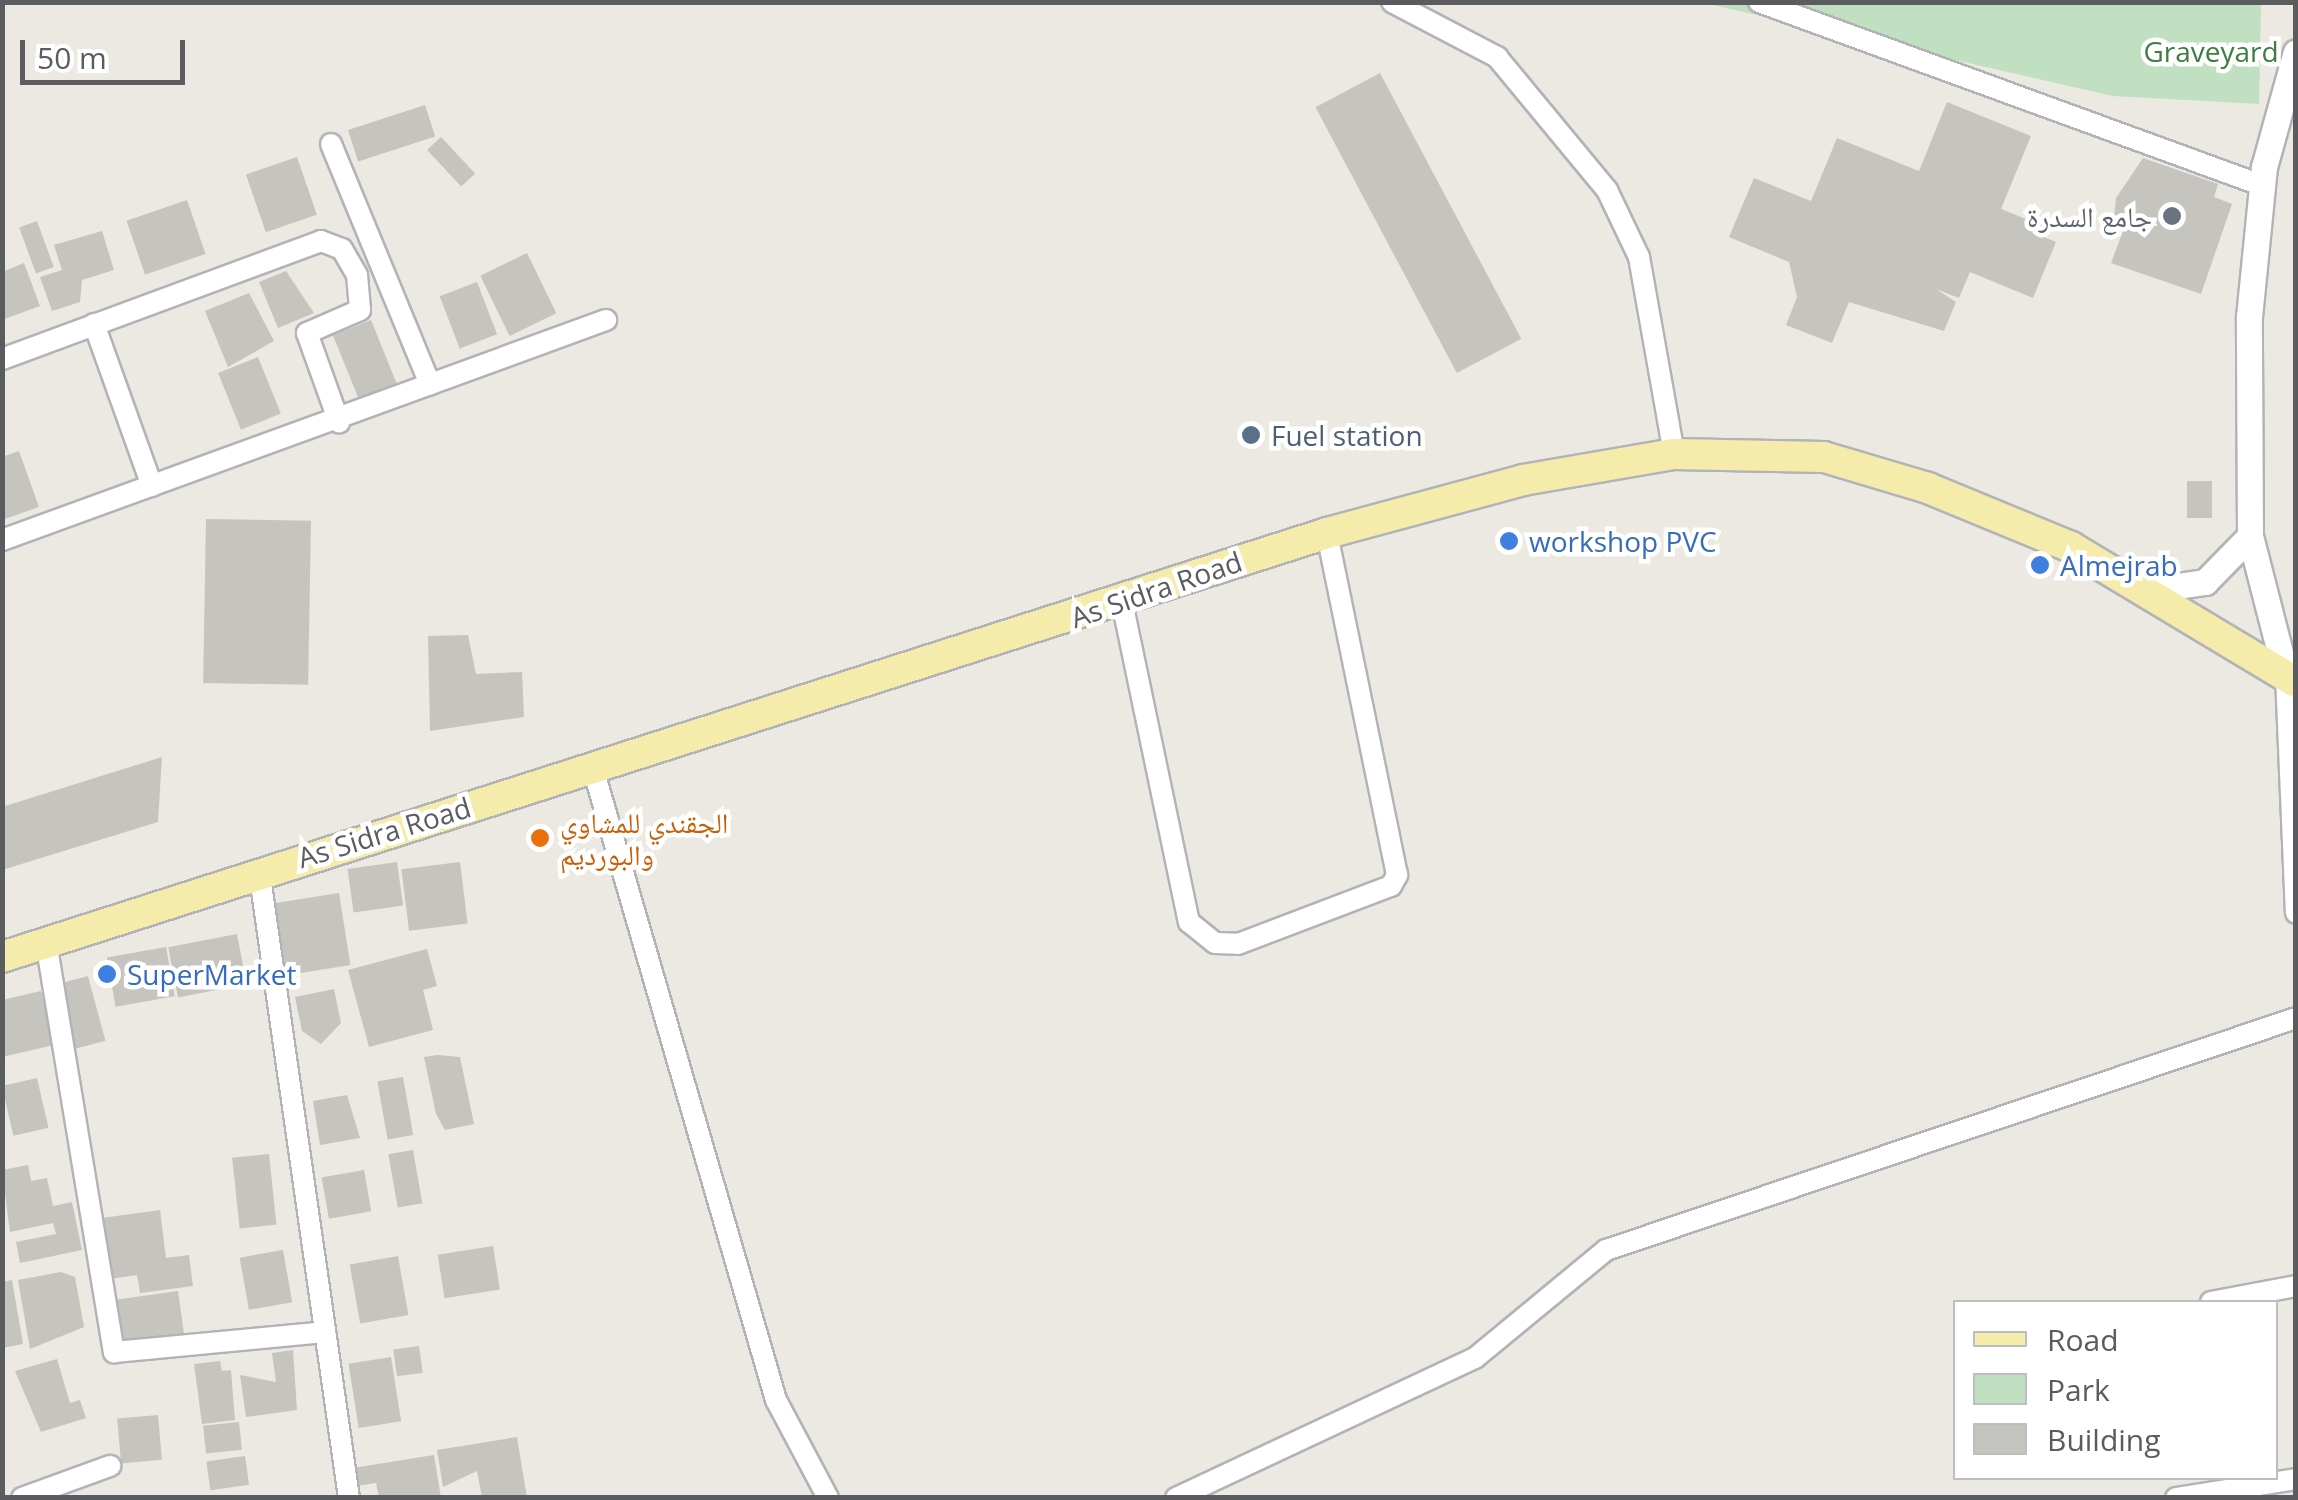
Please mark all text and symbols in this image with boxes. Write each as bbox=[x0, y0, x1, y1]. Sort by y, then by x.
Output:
scale bar bbox=[25, 20, 190, 82]
park label: Graveyard bbox=[2143, 34, 2279, 68]
text: 50 m bbox=[37, 37, 107, 78]
place label: جامع السدرة bbox=[2027, 199, 2152, 233]
marker: جامع السدرة bbox=[2161, 205, 2183, 227]
place label: Fuel station bbox=[1271, 418, 1423, 452]
marker: Fuel station bbox=[1240, 424, 1262, 446]
place label: workshop PVC bbox=[1529, 524, 1717, 558]
marker: workshop PVC bbox=[1498, 530, 1520, 552]
street label: As Sidra Road bbox=[1066, 544, 1246, 634]
place label: Almejrab bbox=[2060, 548, 2178, 582]
marker: Almejrab bbox=[2029, 554, 2051, 576]
street label: As Sidra Road bbox=[294, 790, 474, 874]
place label: الجقندي للمشاوي والبورديم bbox=[560, 805, 729, 871]
marker: الجقندي للمشاوي والبورديم bbox=[529, 827, 551, 849]
place label: SuperMarket bbox=[127, 957, 296, 991]
marker: SuperMarket bbox=[96, 963, 118, 985]
legend bbox=[1953, 1300, 2278, 1480]
text: Road bbox=[2047, 1319, 2119, 1360]
text: Park bbox=[2047, 1369, 2110, 1410]
text: Building bbox=[2047, 1419, 2161, 1460]

